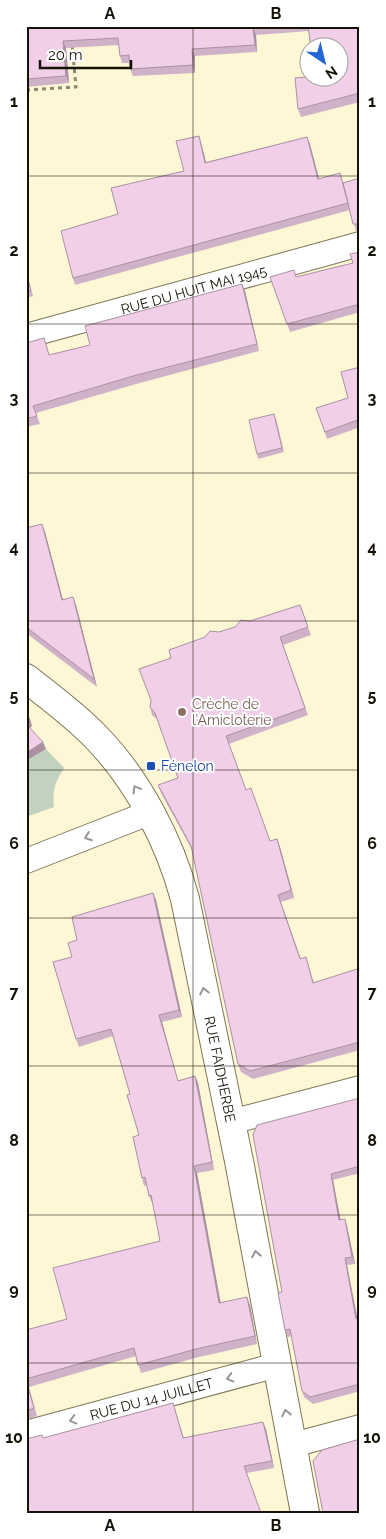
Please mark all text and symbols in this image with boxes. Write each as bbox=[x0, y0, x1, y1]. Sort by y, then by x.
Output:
text: A bbox=[105, 4, 116, 23]
text: B bbox=[271, 4, 282, 23]
scale bar bbox=[40, 38, 131, 70]
north arrow bbox=[298, 38, 348, 88]
text: 20 m bbox=[48, 46, 83, 64]
text: N bbox=[322, 63, 340, 82]
text: 1 bbox=[10, 92, 18, 111]
text: 1 bbox=[368, 92, 376, 111]
text: 2 bbox=[9, 241, 19, 260]
text: 2 bbox=[367, 241, 377, 260]
street label: RUE DU HUIT MAI 1945 bbox=[119, 262, 269, 317]
text: 3 bbox=[10, 389, 19, 408]
text: 3 bbox=[368, 389, 377, 408]
text: 4 bbox=[9, 538, 19, 557]
text: 4 bbox=[367, 538, 377, 557]
text: 5 bbox=[10, 686, 19, 705]
text: 5 bbox=[368, 686, 377, 705]
place label: Crèche de l'Amicloterie bbox=[192, 696, 272, 728]
marker: Crèche de l'Amicloterie bbox=[176, 706, 188, 718]
place label: Fénelon bbox=[161, 758, 214, 774]
marker: Fénelon bbox=[145, 760, 157, 772]
one-way arrow bbox=[132, 786, 142, 795]
one-way arrow bbox=[84, 831, 92, 841]
text: 6 bbox=[9, 834, 19, 853]
text: 6 bbox=[367, 834, 377, 853]
text: 7 bbox=[10, 983, 19, 1002]
text: 7 bbox=[368, 983, 377, 1002]
one-way arrow bbox=[199, 987, 210, 996]
street label: RUE FAIDHERBE bbox=[201, 1015, 239, 1124]
text: 8 bbox=[9, 1131, 19, 1150]
text: 8 bbox=[367, 1131, 377, 1150]
one-way arrow bbox=[252, 1249, 262, 1258]
text: 9 bbox=[9, 1280, 19, 1299]
text: 9 bbox=[367, 1280, 377, 1299]
one-way arrow bbox=[226, 1372, 234, 1382]
street label: RUE DU 14 JUILLET bbox=[88, 1375, 215, 1423]
one-way arrow bbox=[282, 1409, 292, 1418]
one-way arrow bbox=[69, 1415, 77, 1425]
text: 10 bbox=[5, 1428, 23, 1447]
text: 10 bbox=[363, 1428, 381, 1447]
text: A bbox=[105, 1516, 116, 1535]
text: B bbox=[271, 1516, 282, 1535]

